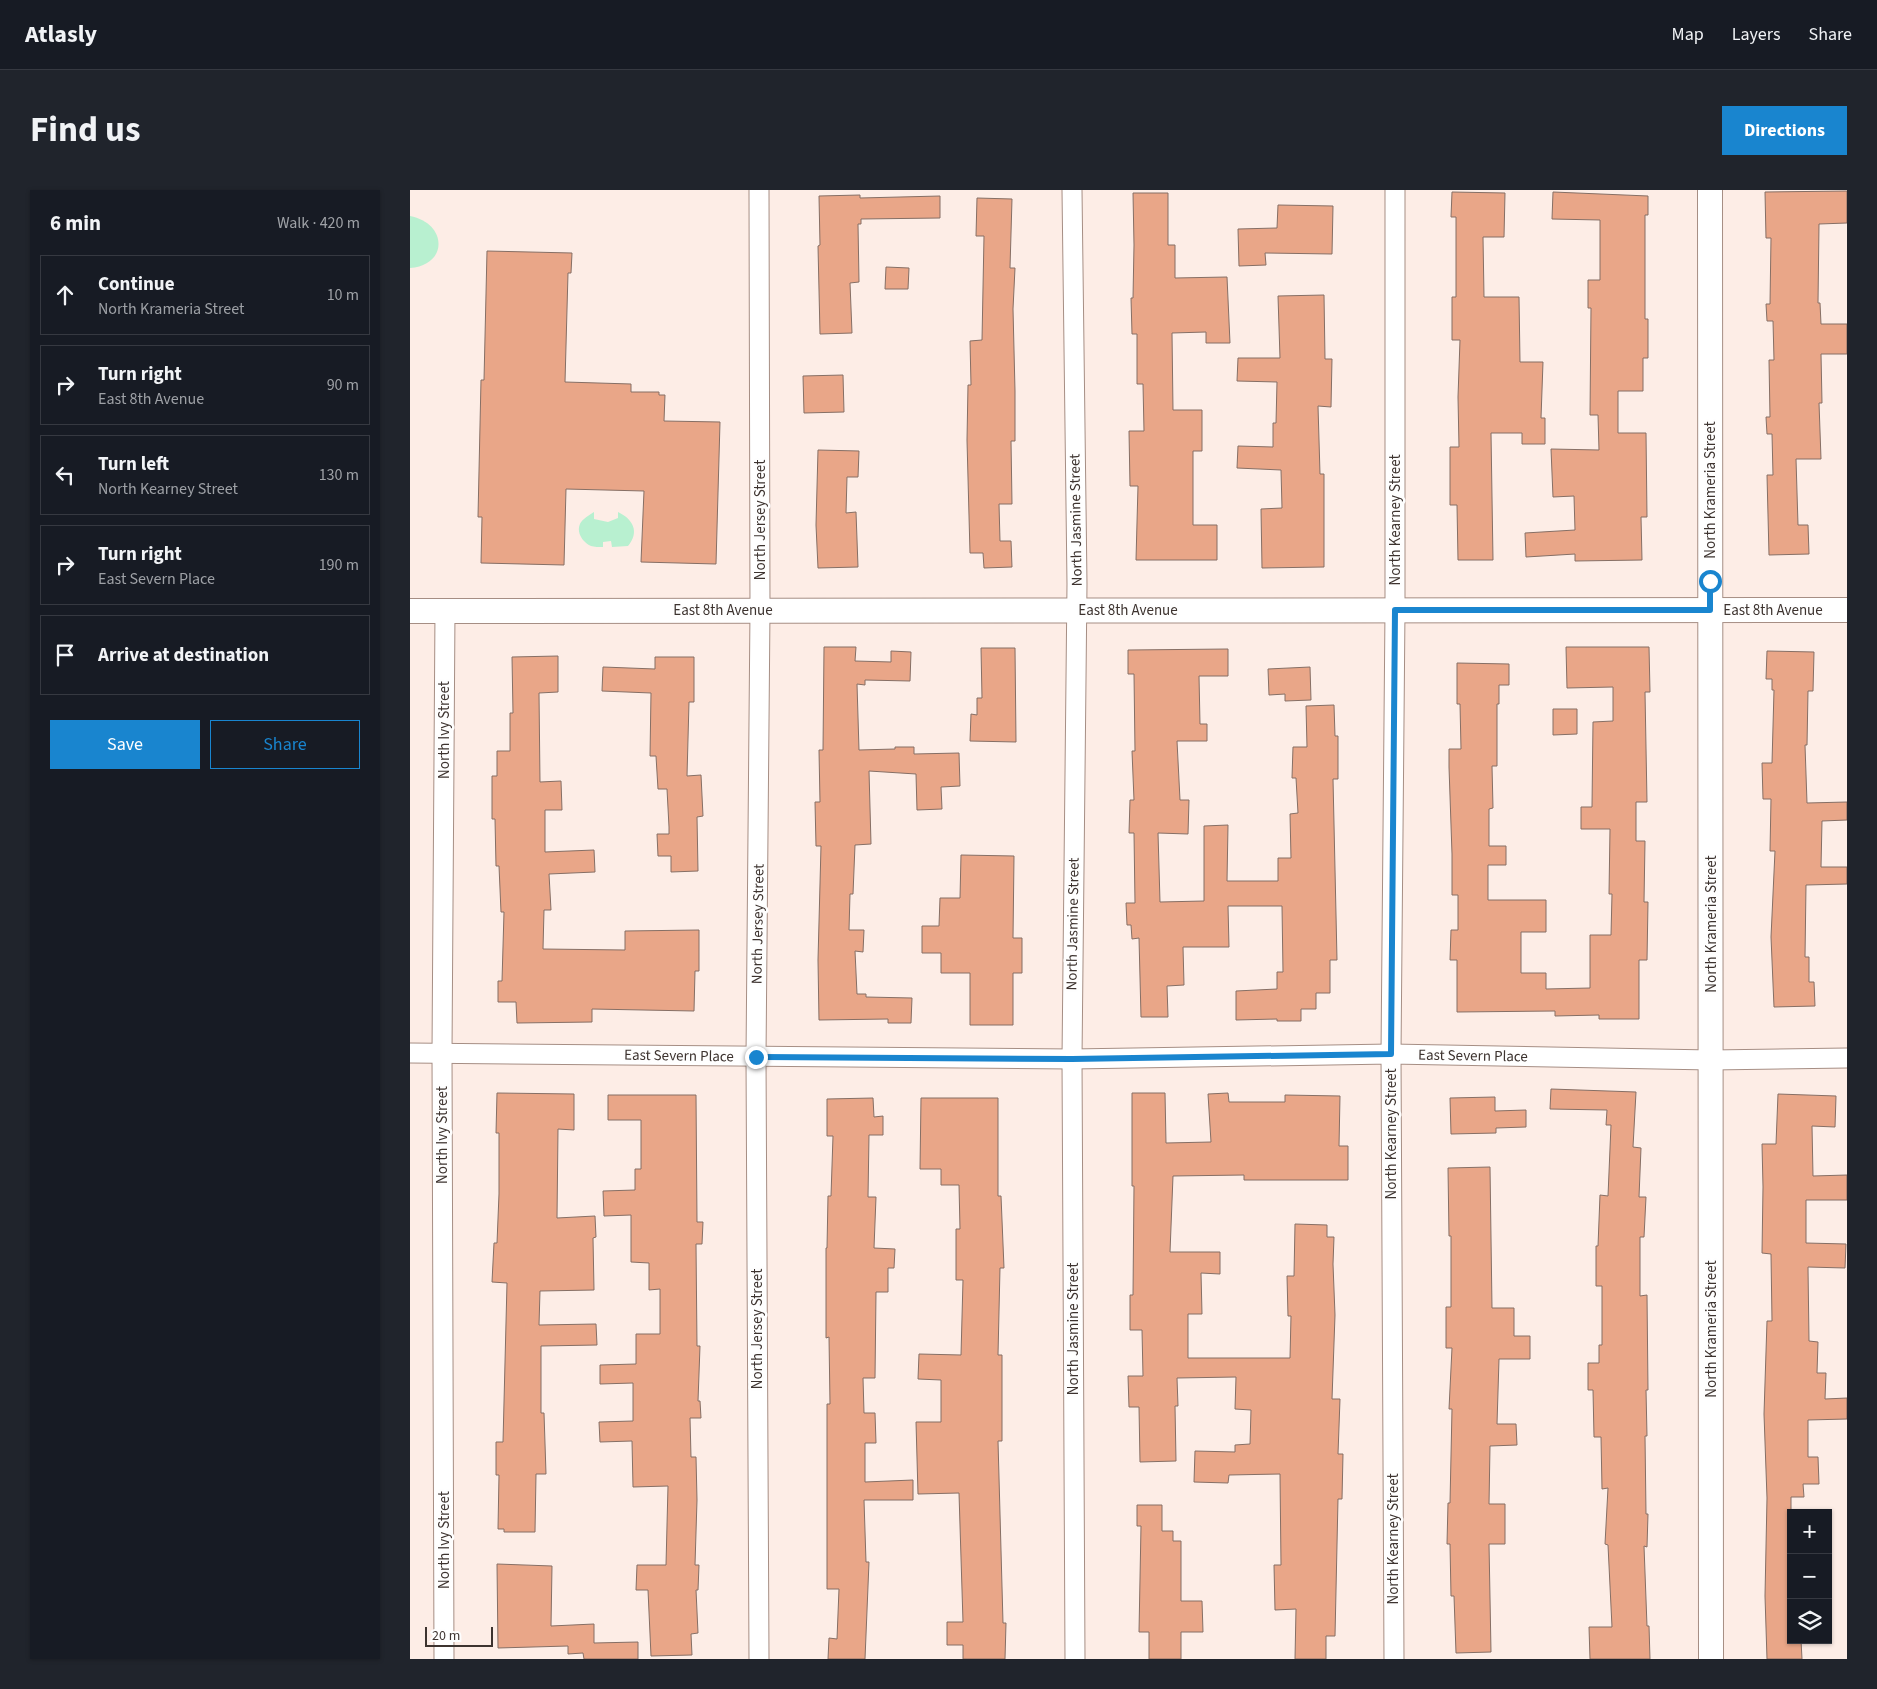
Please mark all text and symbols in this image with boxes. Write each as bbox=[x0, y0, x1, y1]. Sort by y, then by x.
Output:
text: Atlasly bbox=[25, 17, 97, 52]
text: Map bbox=[1672, 22, 1704, 47]
text: Layers bbox=[1732, 22, 1781, 47]
text: Share bbox=[1809, 22, 1852, 47]
text: Find us bbox=[30, 105, 140, 155]
button: Directions bbox=[1722, 106, 1847, 155]
text: 6 min bbox=[50, 208, 101, 238]
text: Walk · 420 m bbox=[277, 212, 360, 234]
text: Continue bbox=[98, 271, 175, 298]
icon: ahead bbox=[51, 281, 79, 309]
text: 10 m bbox=[327, 284, 359, 306]
text: North Krameria Street bbox=[98, 298, 244, 320]
text: Turn right bbox=[98, 361, 182, 388]
icon: right bbox=[51, 371, 79, 399]
text: 90 m bbox=[327, 374, 359, 396]
text: East 8th Avenue bbox=[98, 388, 204, 410]
street label: North Krameria Street bbox=[1700, 421, 1721, 559]
text: Turn left bbox=[98, 451, 169, 478]
street label: North Jasmine Street bbox=[1064, 453, 1088, 587]
street label: North Kearney Street bbox=[1385, 454, 1406, 586]
street label: North Jersey Street bbox=[750, 460, 771, 580]
icon: left bbox=[51, 461, 79, 489]
text: 130 m bbox=[319, 464, 359, 486]
text: North Kearney Street bbox=[98, 478, 238, 500]
text: Turn right bbox=[98, 541, 182, 568]
icon: right bbox=[51, 551, 79, 579]
text: 190 m bbox=[319, 554, 359, 576]
text: East Severn Place bbox=[98, 568, 215, 590]
route start bbox=[1699, 570, 1722, 593]
street label: East 8th Avenue bbox=[673, 600, 773, 621]
street label: East 8th Avenue bbox=[1078, 600, 1178, 621]
street label: East 8th Avenue bbox=[1723, 600, 1823, 621]
icon: arrive bbox=[51, 641, 79, 669]
text: Arrive at destination bbox=[98, 642, 269, 669]
street label: North Ivy Street bbox=[434, 681, 455, 779]
button: Save bbox=[50, 720, 200, 769]
button: Share bbox=[210, 720, 360, 769]
street label: North Krameria Street bbox=[1701, 855, 1722, 993]
street label: North Jasmine Street bbox=[1061, 857, 1085, 991]
street label: North Jersey Street bbox=[746, 864, 770, 984]
street label: East Severn Place bbox=[624, 1045, 734, 1067]
street label: East Severn Place bbox=[1418, 1045, 1528, 1067]
route end bbox=[745, 1046, 768, 1069]
street label: North Kearney Street bbox=[1381, 1068, 1402, 1200]
street label: North Ivy Street bbox=[432, 1086, 453, 1184]
street label: North Krameria Street bbox=[1701, 1260, 1722, 1398]
street label: North Jasmine Street bbox=[1063, 1263, 1084, 1395]
street label: North Jersey Street bbox=[747, 1269, 768, 1389]
street label: North Kearney Street bbox=[1383, 1473, 1404, 1605]
street label: North Ivy Street bbox=[434, 1491, 455, 1589]
map controls bbox=[1787, 1509, 1832, 1644]
button: + bbox=[1787, 1509, 1832, 1554]
button: − bbox=[1787, 1554, 1832, 1599]
button: layers bbox=[1787, 1599, 1832, 1644]
scale bar bbox=[425, 1624, 492, 1647]
text: 20 m bbox=[432, 1626, 460, 1646]

